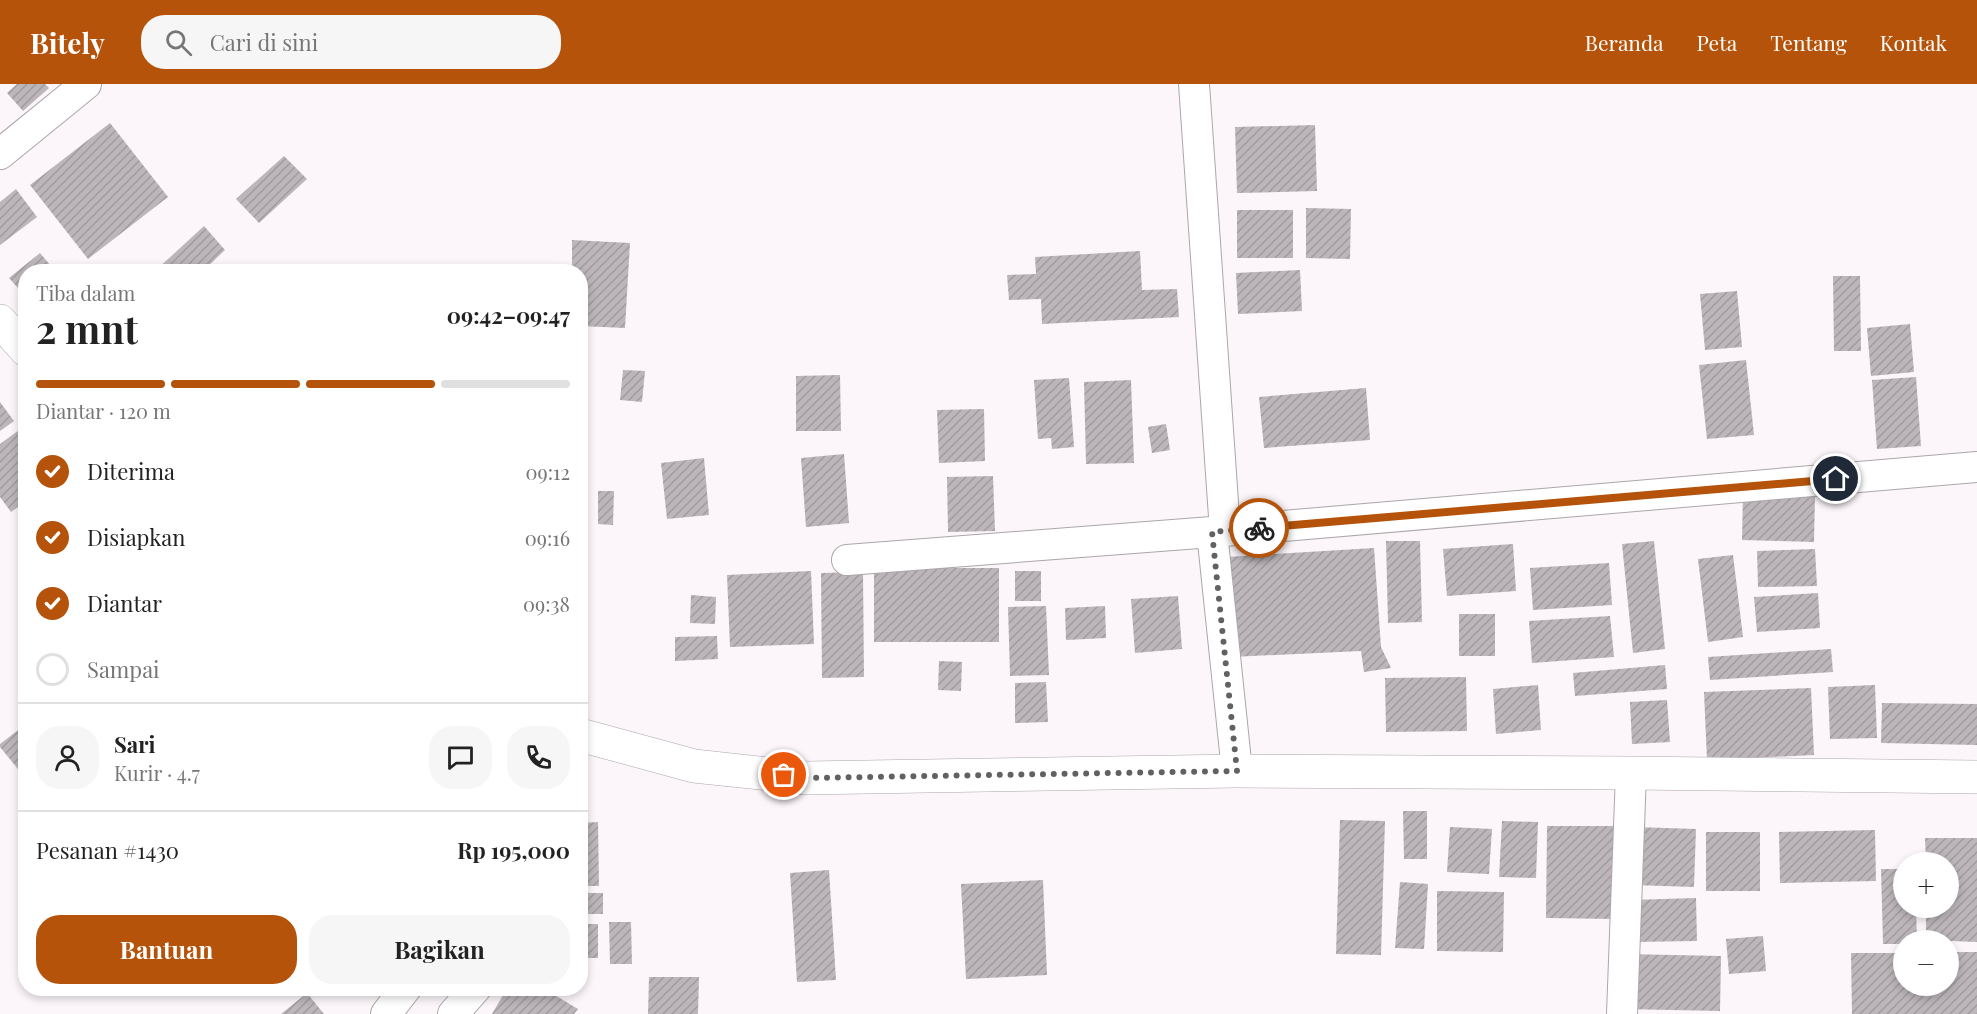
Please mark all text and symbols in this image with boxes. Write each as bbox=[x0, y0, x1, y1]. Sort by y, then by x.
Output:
search box bbox=[141, 15, 561, 69]
text: Bitely bbox=[30, 24, 105, 61]
icon: search bbox=[162, 26, 195, 59]
text: Cari di sini bbox=[210, 27, 318, 57]
text: Beranda bbox=[1585, 28, 1664, 56]
text: Peta bbox=[1697, 28, 1737, 56]
text: Tentang bbox=[1770, 28, 1847, 56]
text: Kontak bbox=[1880, 28, 1947, 56]
text: Tiba dalam bbox=[36, 279, 135, 306]
text: 09:42–09:47 bbox=[447, 300, 570, 330]
text: 2 mnt bbox=[36, 302, 138, 354]
text: Diantar · 120 m bbox=[36, 397, 171, 424]
pin bbox=[1810, 453, 1861, 504]
icon: check bbox=[36, 455, 69, 488]
text: Diterima bbox=[87, 456, 175, 486]
text: 09:12 bbox=[526, 458, 570, 485]
icon: home bbox=[1819, 462, 1852, 495]
courier bbox=[1229, 498, 1289, 558]
icon: bike bbox=[1243, 512, 1276, 545]
icon: check bbox=[36, 521, 69, 554]
text: Disiapkan bbox=[87, 522, 185, 552]
text: 09:16 bbox=[525, 524, 570, 551]
icon: check bbox=[36, 587, 69, 620]
text: Diantar bbox=[87, 588, 162, 618]
text: 09:38 bbox=[523, 590, 570, 617]
text: Sampai bbox=[87, 654, 160, 684]
button: person bbox=[36, 726, 99, 789]
button: chat bbox=[429, 726, 492, 789]
button: phone bbox=[507, 726, 570, 789]
text: Sari bbox=[114, 729, 155, 759]
pin bbox=[758, 749, 809, 800]
icon: bag bbox=[767, 758, 800, 791]
text: Kurir · 4.7 bbox=[114, 759, 200, 786]
text: Pesanan #1430 bbox=[36, 835, 179, 865]
text: Rp 195,000 bbox=[457, 835, 570, 865]
map controls bbox=[1893, 852, 1959, 996]
button: + bbox=[1893, 852, 1959, 918]
button: Bantuan bbox=[36, 915, 297, 984]
button: Bagikan bbox=[309, 915, 570, 984]
button: − bbox=[1893, 930, 1959, 996]

